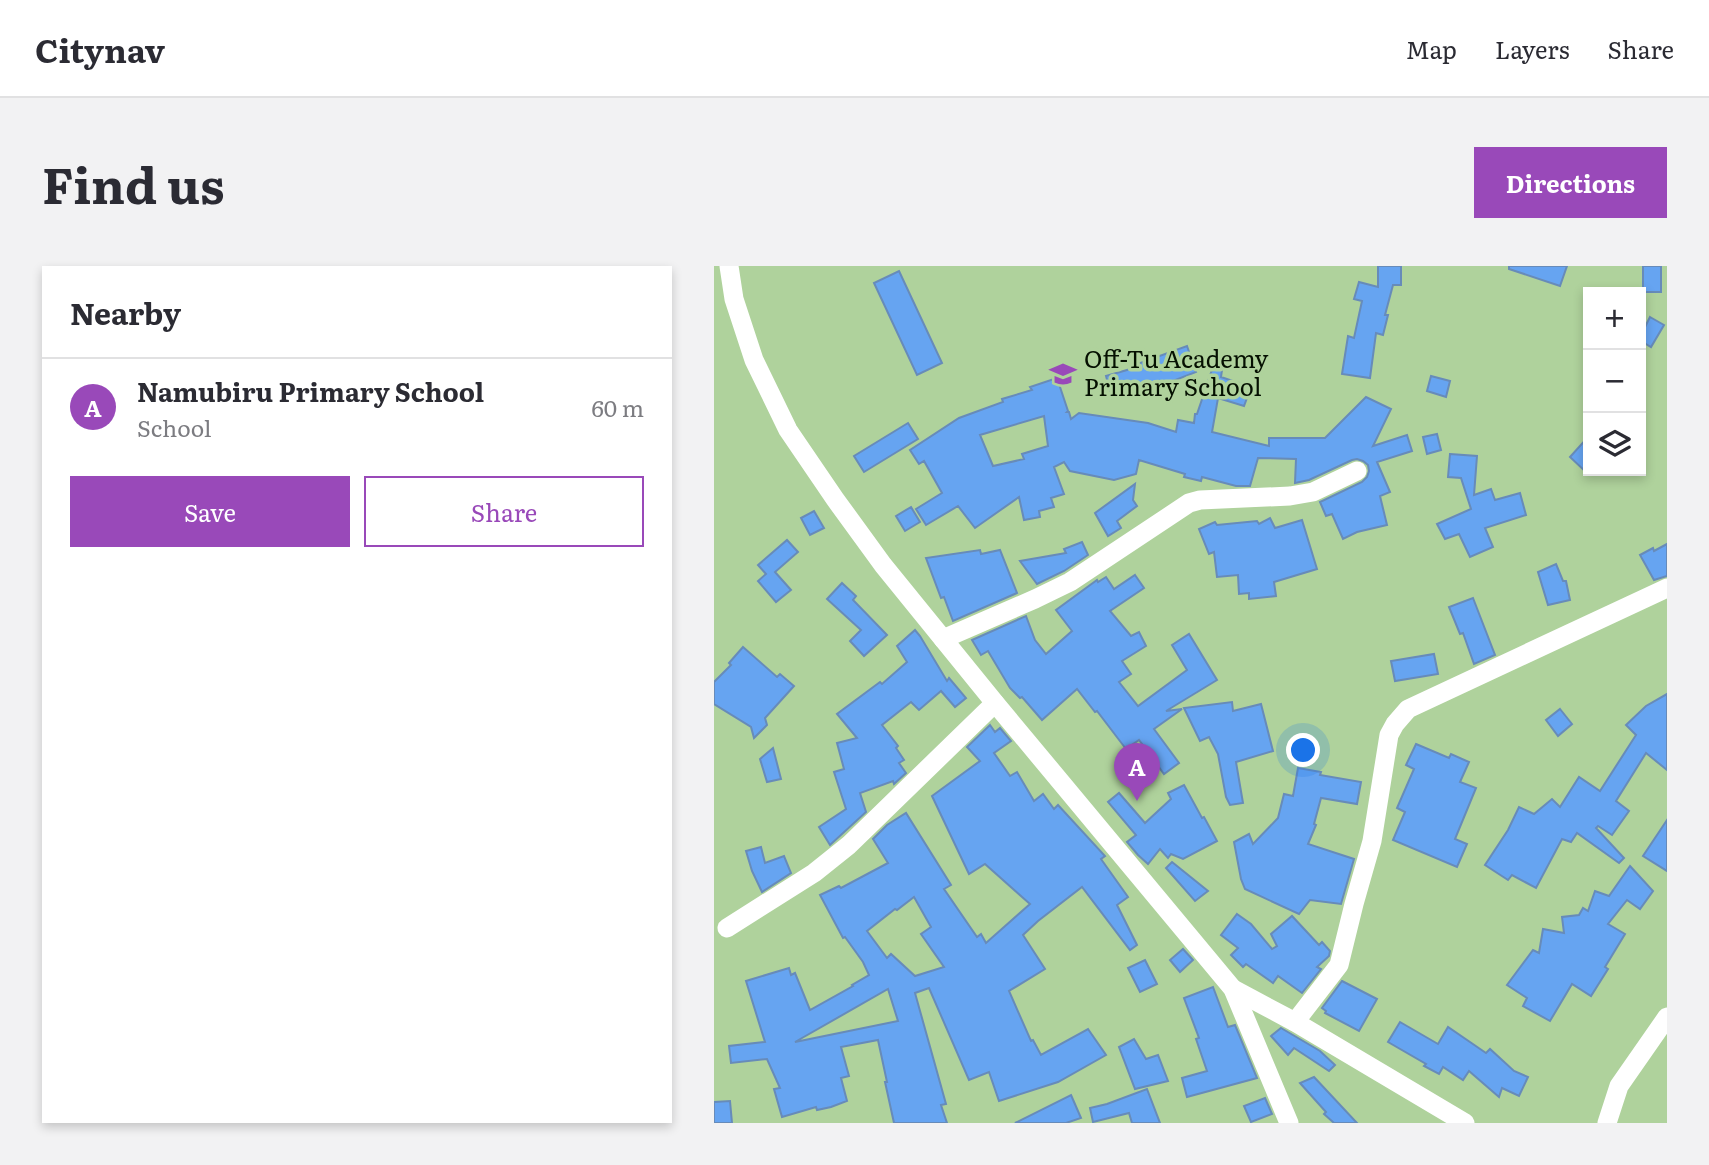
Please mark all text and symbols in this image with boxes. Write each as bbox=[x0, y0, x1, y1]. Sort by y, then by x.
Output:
text: Citynav bbox=[35, 24, 165, 73]
text: Map bbox=[1406, 31, 1457, 66]
text: Layers bbox=[1495, 31, 1569, 66]
text: Share bbox=[1607, 31, 1674, 66]
text: Find us bbox=[42, 146, 225, 219]
button: Directions bbox=[1474, 147, 1667, 218]
map controls bbox=[1583, 287, 1646, 476]
button: + bbox=[1583, 287, 1646, 350]
text: Nearby bbox=[70, 290, 181, 334]
place label: Off-Tu Academy Primary School bbox=[1084, 340, 1268, 403]
button: − bbox=[1583, 350, 1646, 413]
school or university icon: Off-Tu Academy Primary School bbox=[1048, 359, 1078, 389]
text: Namubiru Primary School bbox=[137, 371, 484, 410]
text: A bbox=[84, 390, 102, 424]
text: 60 m bbox=[591, 390, 644, 424]
text: School bbox=[137, 410, 211, 444]
button: layers bbox=[1583, 413, 1646, 476]
button: Save bbox=[70, 476, 350, 547]
button: Share bbox=[364, 476, 644, 547]
your location bbox=[1286, 733, 1320, 767]
pin: A bbox=[1114, 743, 1160, 801]

